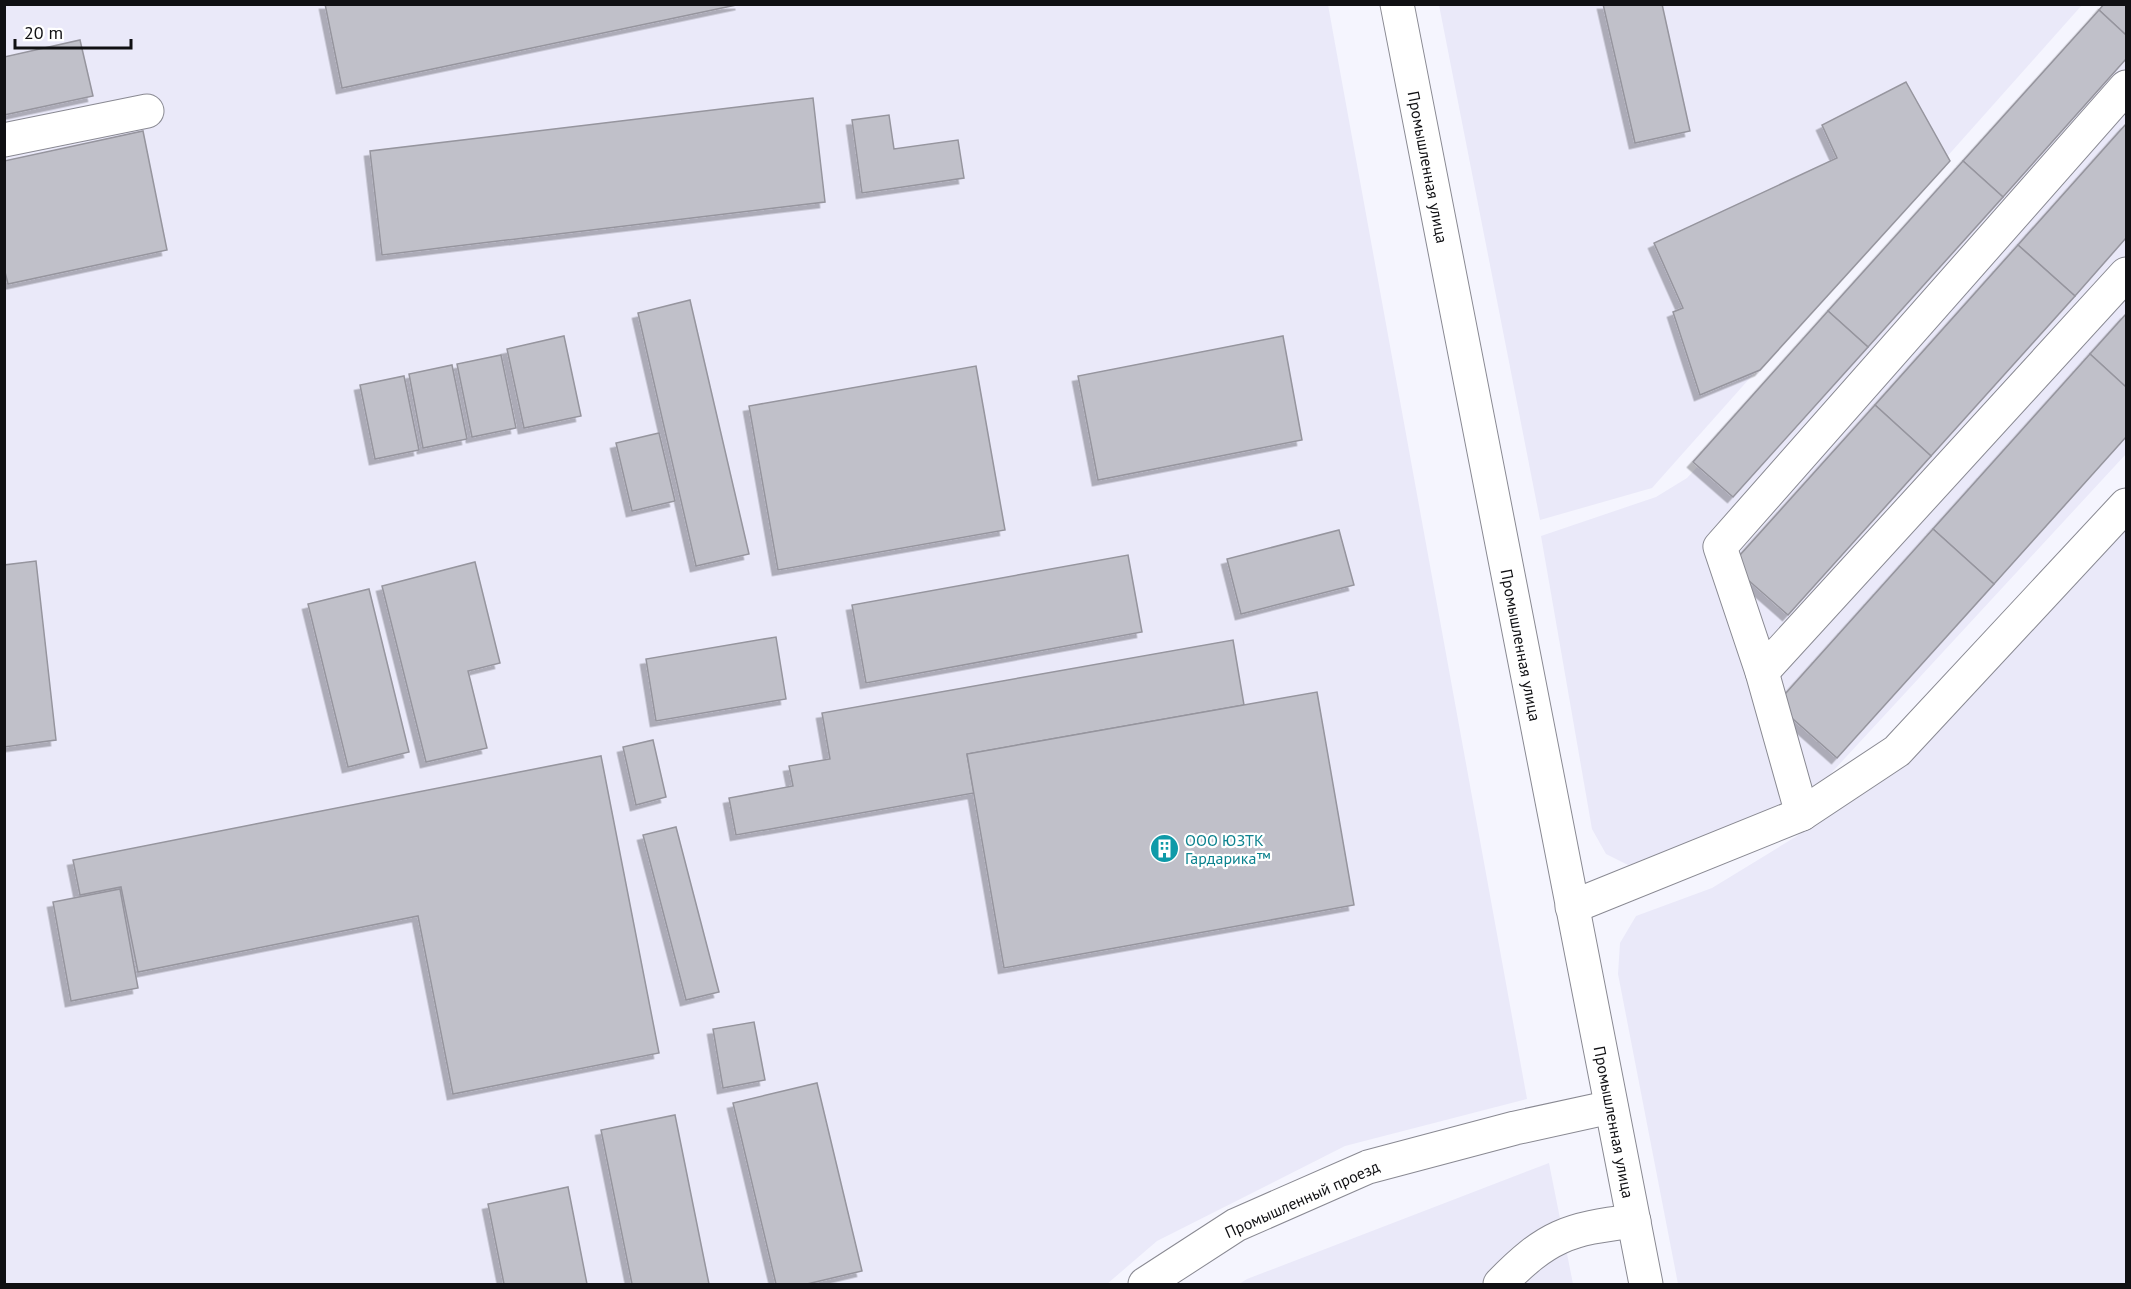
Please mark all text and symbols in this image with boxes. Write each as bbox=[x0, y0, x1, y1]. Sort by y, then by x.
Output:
scale bar bbox=[15, 12, 130, 50]
text: 20 m bbox=[24, 21, 63, 44]
street label: Промышленная улица bbox=[1403, 89, 1453, 245]
street label: Промышленная улица bbox=[1496, 567, 1546, 723]
place label: ООО ЮЗТК Гардарика™ bbox=[1185, 830, 1271, 868]
building icon: ООО ЮЗТК Гардарика™ bbox=[1148, 833, 1180, 865]
street label: Промышленная улица bbox=[1589, 1044, 1639, 1200]
street label: Промышленный проезд bbox=[1222, 1156, 1383, 1242]

